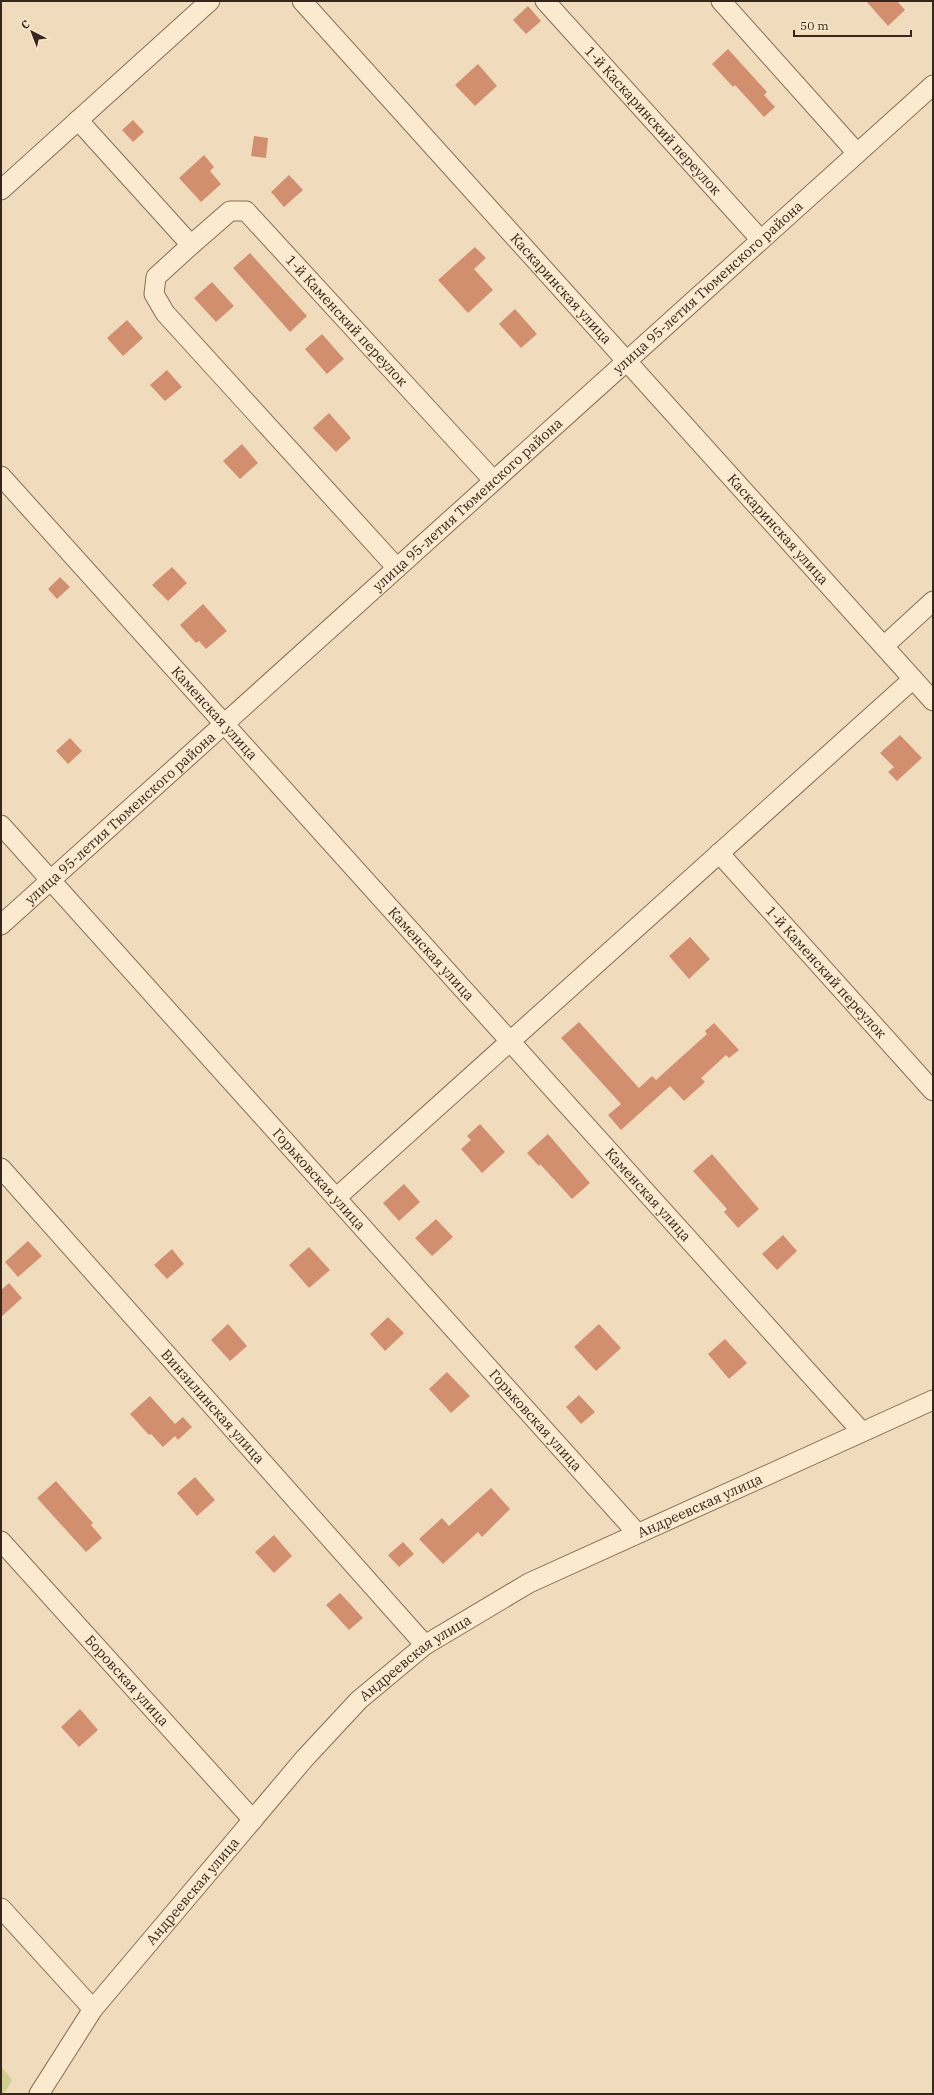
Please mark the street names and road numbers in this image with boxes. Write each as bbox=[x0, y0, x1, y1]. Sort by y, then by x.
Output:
street label: 1-й Каскаринский переулок bbox=[581, 42, 725, 199]
street label: улица 95-летия Тюменского района bbox=[609, 197, 807, 378]
street label: Каскаринская улица bbox=[507, 229, 616, 348]
street label: 1-й Каменский переулок bbox=[282, 251, 411, 390]
street label: улица 95-летия Тюменского района bbox=[369, 414, 566, 595]
street label: Каскаринская улица bbox=[723, 470, 833, 589]
street label: Каменская улица bbox=[168, 662, 262, 764]
street label: улица 95-летия Тюменского района bbox=[21, 728, 219, 908]
street label: 1-й Каменский переулок bbox=[762, 902, 890, 1042]
street label: Каменская улица bbox=[384, 903, 478, 1005]
street label: Горьковская улица bbox=[269, 1124, 370, 1234]
street label: Каменская улица bbox=[601, 1144, 695, 1246]
street label: Винзилинская улица bbox=[157, 1346, 269, 1468]
street label: Горьковская улица bbox=[485, 1365, 586, 1475]
street label: Андреевская улица bbox=[635, 1469, 765, 1542]
street label: Андреевская улица bbox=[356, 1610, 475, 1705]
street label: Боровская улица bbox=[81, 1631, 173, 1730]
street label: Андреевская улица bbox=[142, 1833, 243, 1949]

